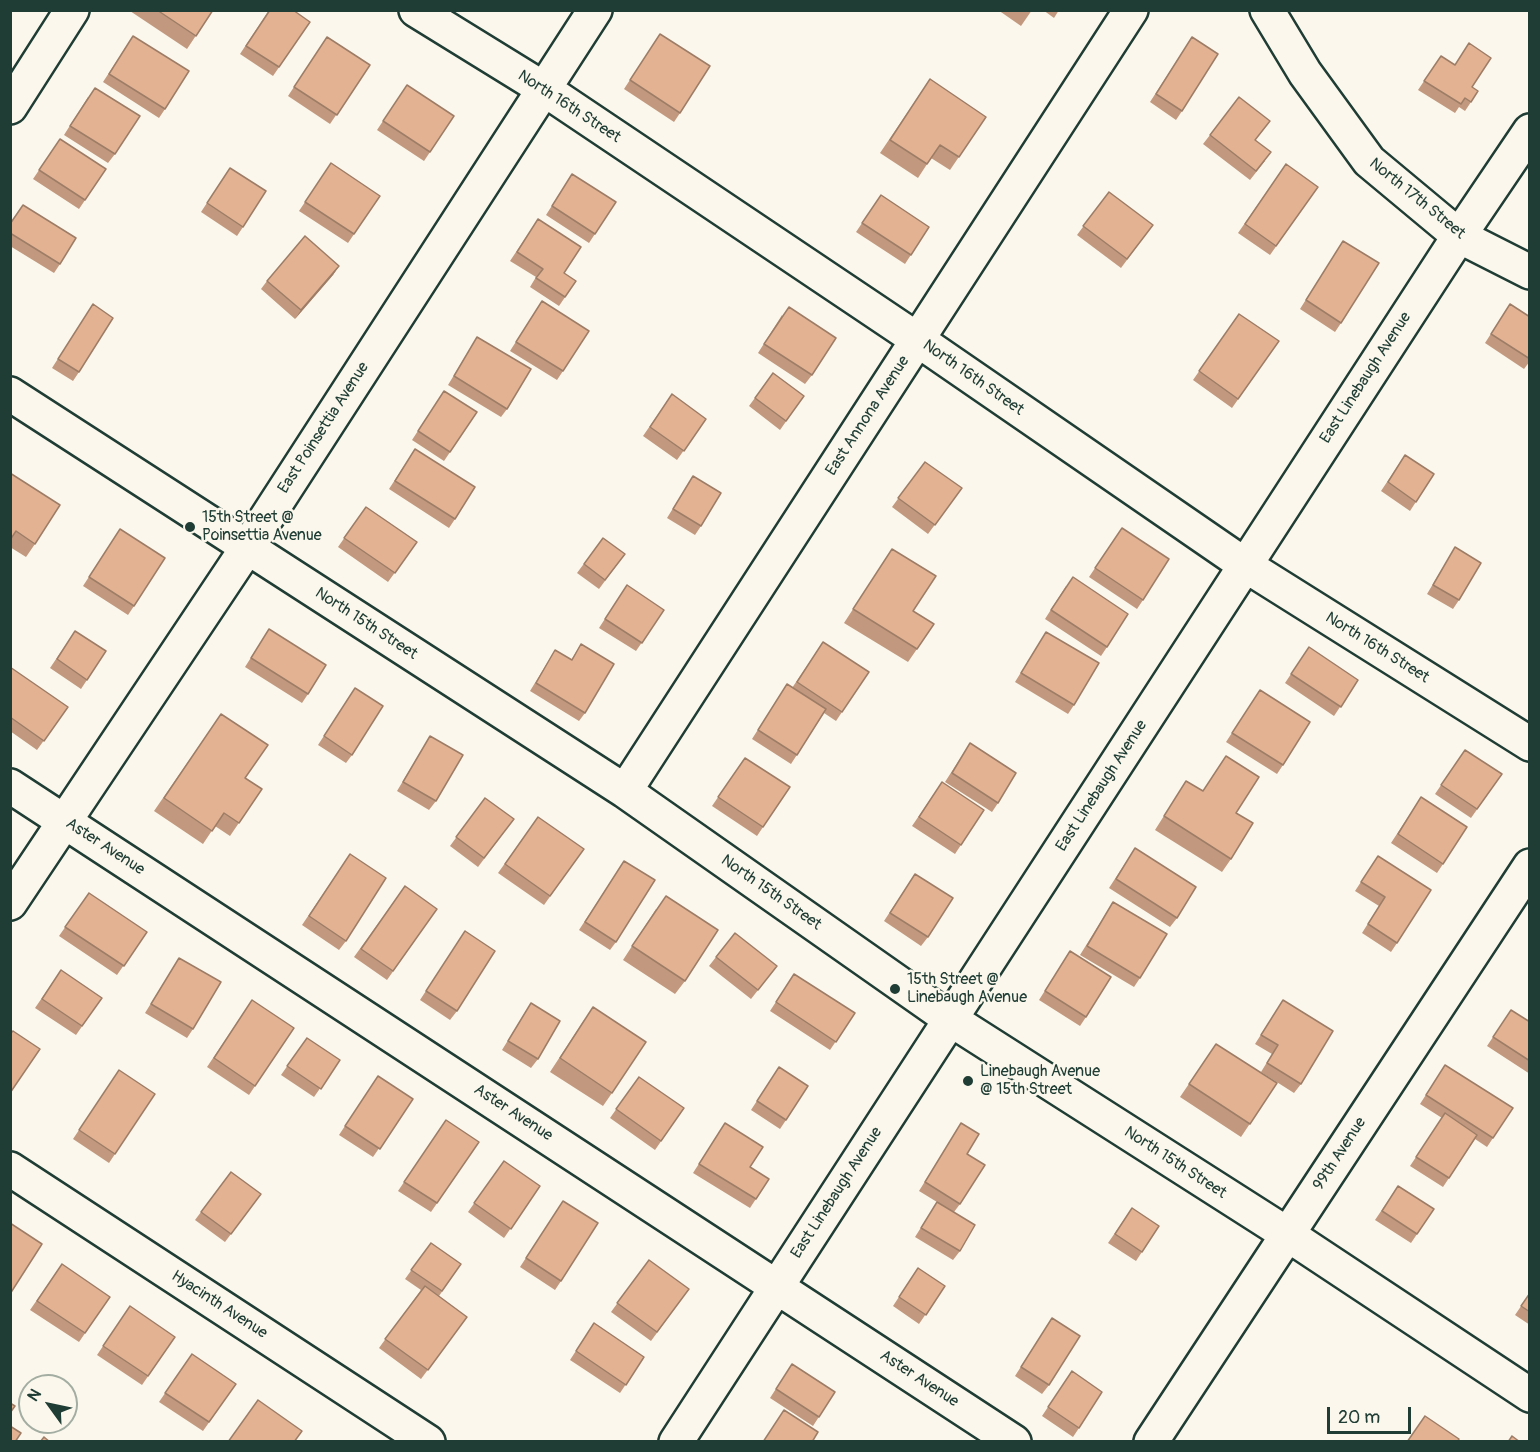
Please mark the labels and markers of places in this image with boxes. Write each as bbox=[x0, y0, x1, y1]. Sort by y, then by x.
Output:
place label: 15th Street @ Poinsettia Avenue bbox=[202, 508, 322, 546]
marker: 15th Street @ Poinsettia Avenue bbox=[183, 520, 197, 534]
place label: 15th Street @ Linebaugh Avenue bbox=[907, 970, 1027, 1008]
marker: 15th Street @ Linebaugh Avenue bbox=[888, 982, 902, 996]
place label: Linebaugh Avenue @ 15th Street bbox=[980, 1062, 1100, 1100]
marker: Linebaugh Avenue @ 15th Street bbox=[961, 1074, 975, 1088]

